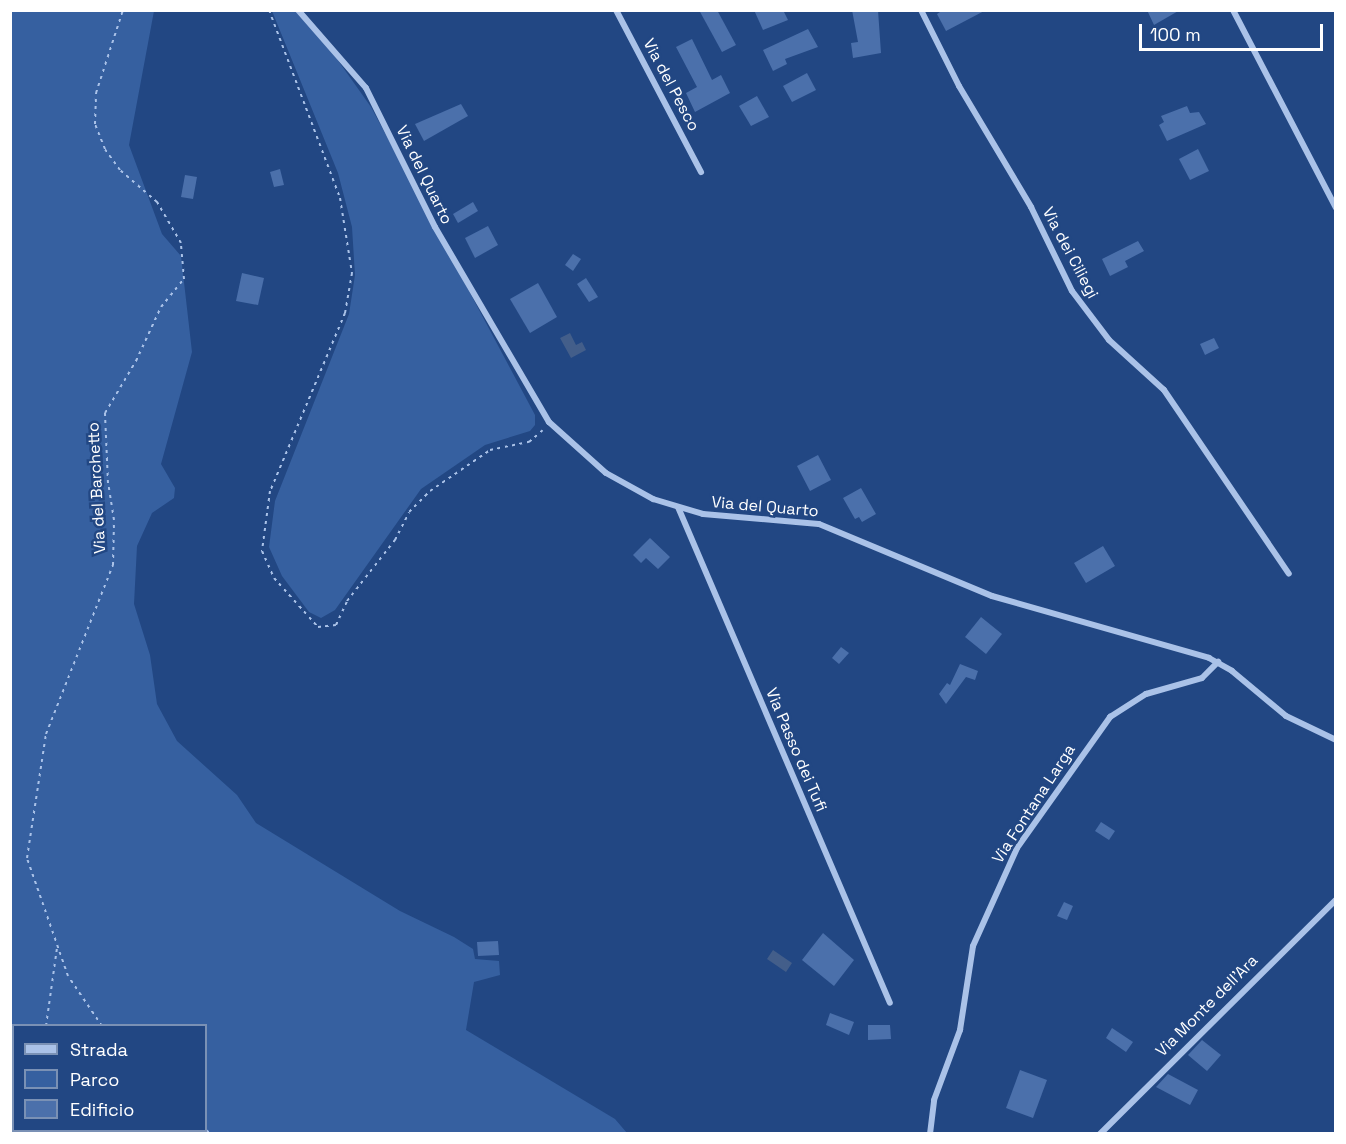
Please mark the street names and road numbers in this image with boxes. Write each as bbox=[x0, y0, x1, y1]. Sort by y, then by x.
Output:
street label: Via del Pesco bbox=[639, 36, 703, 134]
street label: Via del Quarto bbox=[392, 122, 456, 228]
street label: Via dei Ciliegi bbox=[1038, 204, 1102, 302]
street label: Via del Barchetto bbox=[84, 422, 110, 554]
street label: Via del Quarto bbox=[711, 493, 819, 521]
street label: Via Passo dei Tufi bbox=[761, 685, 831, 815]
street label: Via Fontana Larga bbox=[988, 741, 1080, 867]
street label: Via Monte dell'Ara bbox=[1152, 951, 1262, 1061]

